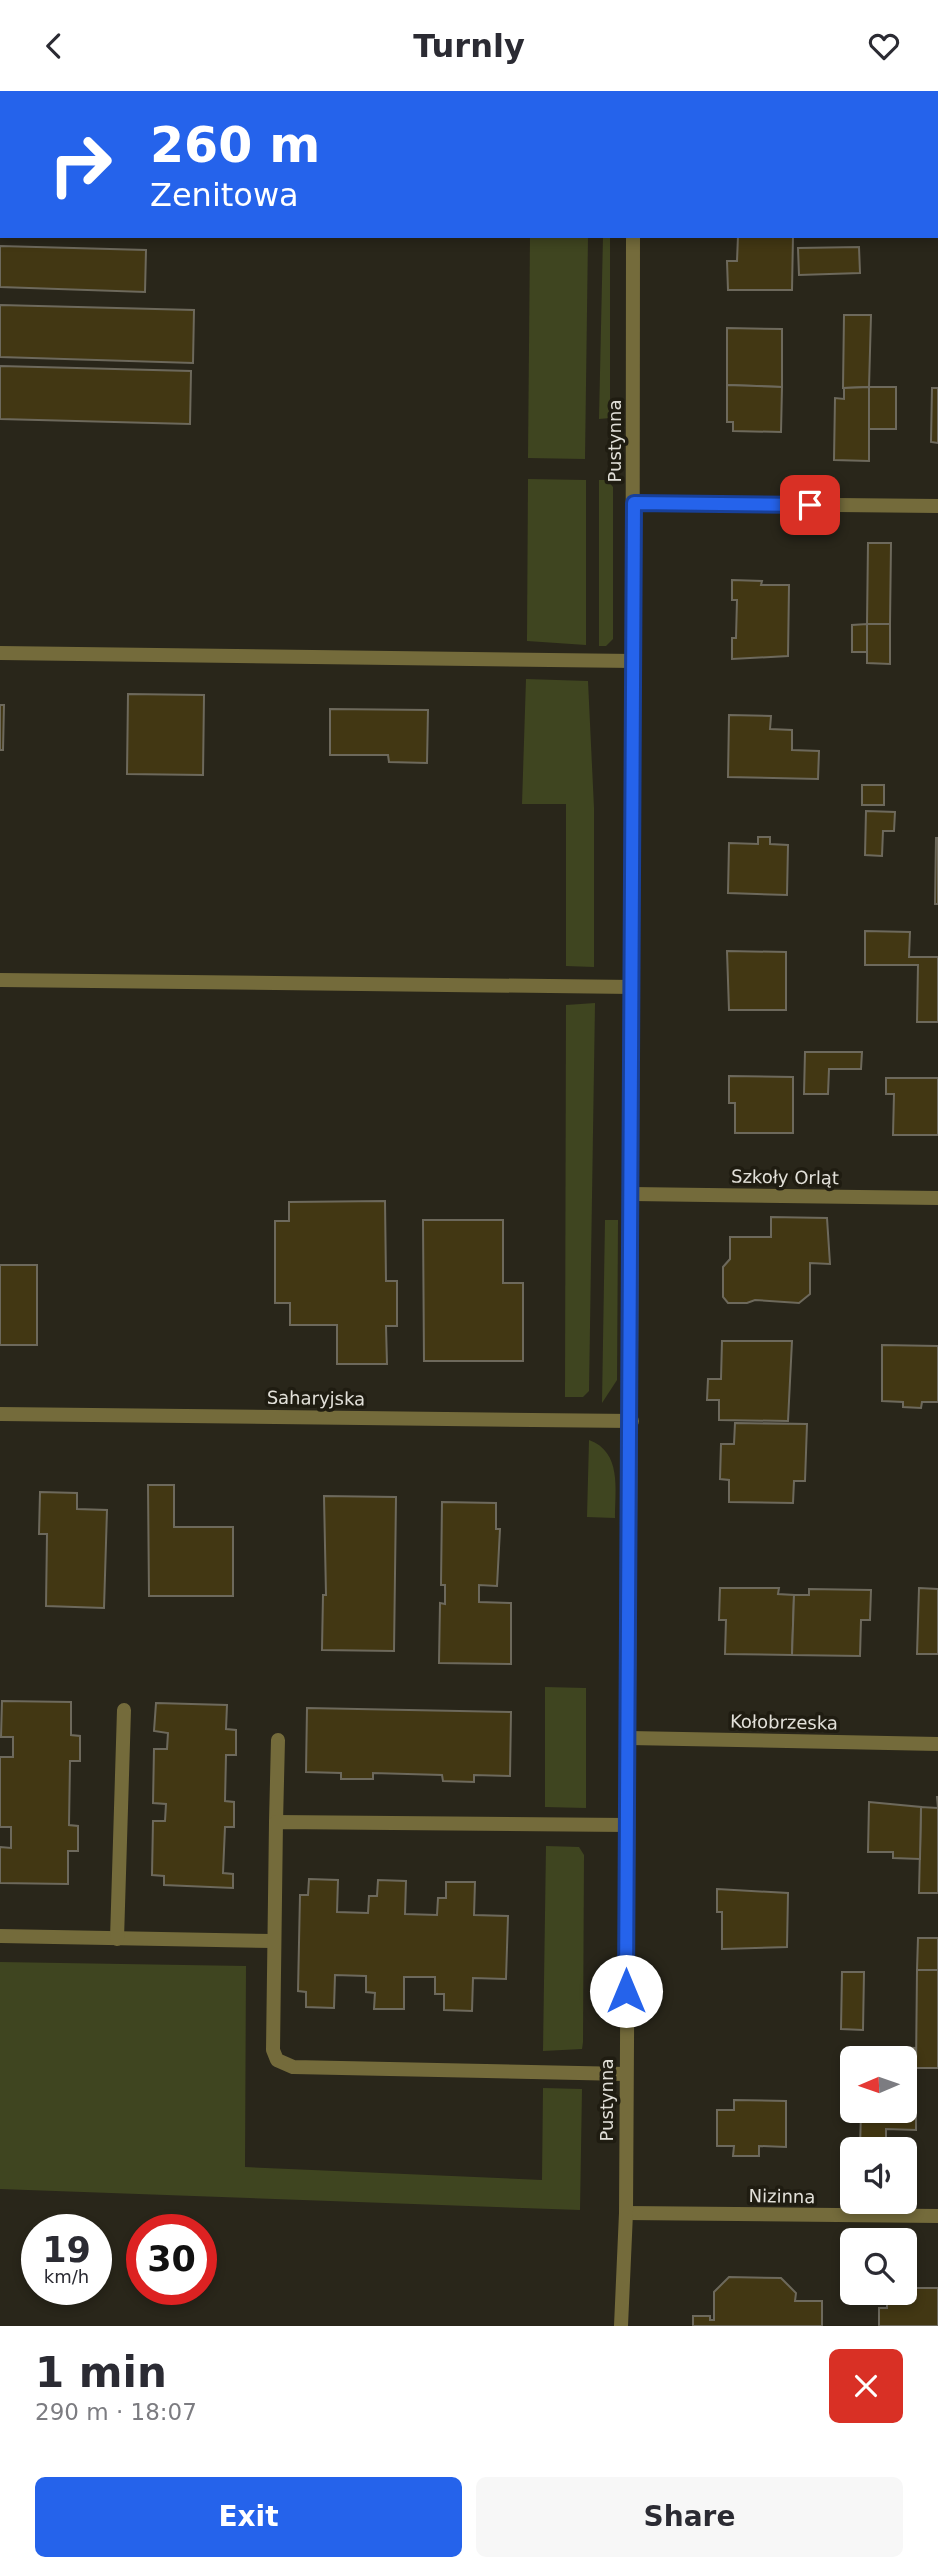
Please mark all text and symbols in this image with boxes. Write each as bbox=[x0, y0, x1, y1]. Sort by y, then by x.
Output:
icon: back bbox=[35, 27, 73, 65]
text: Turnly bbox=[413, 27, 525, 65]
icon: heart bbox=[865, 27, 903, 65]
text: 260 m bbox=[150, 117, 320, 174]
icon: right bbox=[35, 119, 126, 210]
text: Zenitowa bbox=[150, 176, 299, 214]
street label: Pustynna bbox=[604, 400, 625, 482]
pin bbox=[780, 475, 840, 535]
icon: arrive bbox=[791, 486, 829, 524]
street label: Szkoły Orląt bbox=[731, 1166, 839, 1188]
street label: Saharyjska bbox=[267, 1387, 365, 1409]
street label: Kołobrzeska bbox=[730, 1711, 838, 1733]
position arrow bbox=[589, 1954, 663, 2028]
north arrow bbox=[840, 2046, 917, 2123]
map controls bbox=[840, 2046, 917, 2305]
street label: Pustynna bbox=[596, 2059, 617, 2141]
button: sound bbox=[840, 2137, 917, 2214]
street label: Nizinna bbox=[748, 2185, 816, 2207]
speed limit sign: 30 bbox=[126, 2214, 217, 2305]
button: search bbox=[840, 2228, 917, 2305]
text: 19 bbox=[42, 2230, 91, 2270]
text: km/h bbox=[44, 2266, 89, 2287]
text: 1 min bbox=[35, 2348, 167, 2397]
button: close bbox=[829, 2349, 903, 2423]
text: 290 m · 18:07 bbox=[35, 2399, 197, 2425]
button: Exit bbox=[35, 2477, 462, 2557]
button: Share bbox=[476, 2477, 903, 2557]

